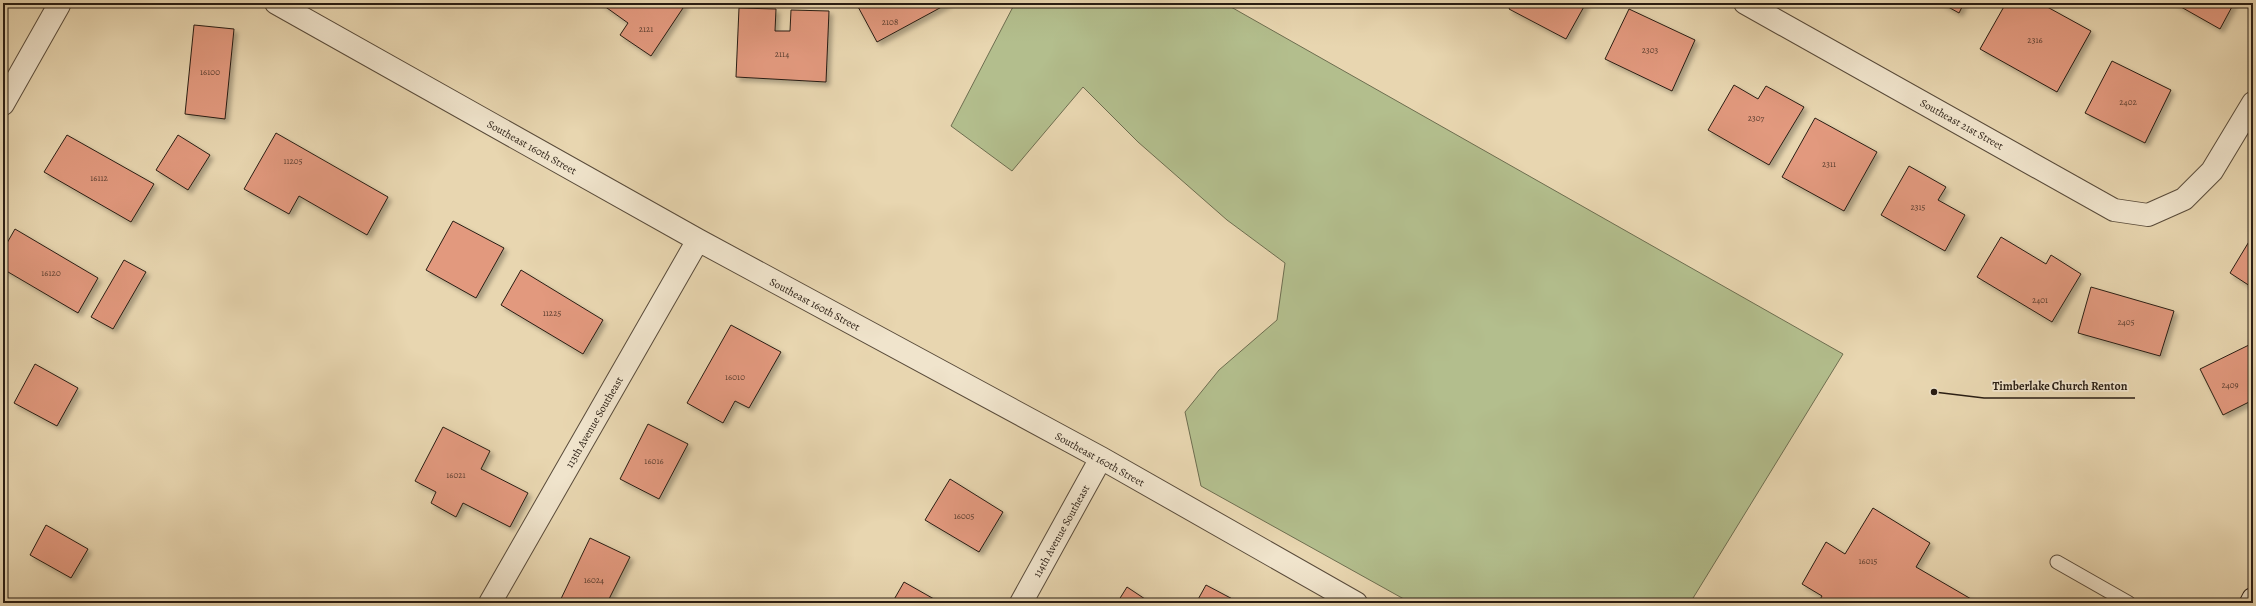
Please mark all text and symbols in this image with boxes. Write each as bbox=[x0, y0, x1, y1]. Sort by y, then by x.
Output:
house number: 2108 bbox=[882, 16, 898, 28]
house number: 2121 bbox=[639, 23, 653, 35]
house number: 2316 bbox=[2027, 34, 2043, 46]
house number: 2303 bbox=[1642, 44, 1659, 56]
house number: 2114 bbox=[775, 48, 789, 60]
house number: 16100 bbox=[200, 66, 220, 78]
street label: Southeast 21st Street bbox=[1917, 95, 2006, 154]
house number: 2402 bbox=[2119, 96, 2137, 108]
house number: 2307 bbox=[1748, 112, 1765, 124]
street label: Southeast 160th Street bbox=[484, 117, 580, 178]
house number: 11205 bbox=[283, 155, 303, 167]
house number: 2311 bbox=[1822, 158, 1836, 170]
house number: 16112 bbox=[90, 172, 109, 184]
house number: 2315 bbox=[1911, 201, 1926, 213]
house number: 16120 bbox=[41, 267, 61, 279]
street label: Southeast 160th Street bbox=[767, 274, 863, 335]
house number: 2401 bbox=[2032, 294, 2048, 306]
house number: 11225 bbox=[543, 307, 561, 319]
house number: 2405 bbox=[2117, 316, 2135, 328]
house number: 16010 bbox=[725, 371, 745, 383]
street label: 113th Avenue Southeast bbox=[562, 373, 627, 471]
callout: Timberlake Church Renton bbox=[1984, 374, 2135, 398]
text: Timberlake Church Renton bbox=[1993, 378, 2128, 394]
house number: 2409 bbox=[2221, 379, 2239, 391]
street label: Southeast 160th Street bbox=[1052, 429, 1148, 490]
house number: 16016 bbox=[644, 455, 664, 467]
house number: 16021 bbox=[446, 469, 466, 481]
street label: 114th Avenue Southeast bbox=[1030, 482, 1093, 580]
house number: 16005 bbox=[954, 510, 974, 522]
house number: 16015 bbox=[1859, 555, 1878, 567]
house number: 16024 bbox=[584, 574, 604, 586]

